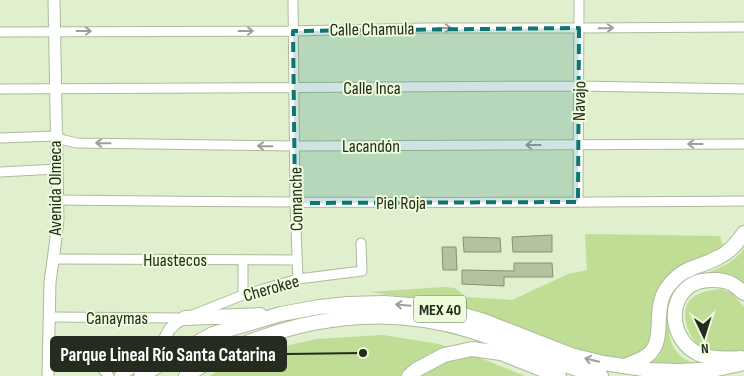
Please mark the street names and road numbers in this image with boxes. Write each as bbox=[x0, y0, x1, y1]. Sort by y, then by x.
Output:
street label: Calle Chamula bbox=[329, 18, 415, 41]
street label: Calle Inca bbox=[343, 78, 401, 99]
street label: Navajo bbox=[569, 81, 590, 121]
street label: Lacandón bbox=[342, 136, 400, 157]
street label: Avenida Olmeca bbox=[45, 141, 66, 236]
street label: Comanche bbox=[285, 167, 308, 231]
street label: Piel Roja bbox=[376, 193, 426, 214]
street label: Huastecos bbox=[143, 250, 207, 271]
street label: Cherokee bbox=[241, 271, 301, 306]
road number: MEX 40 bbox=[414, 296, 466, 322]
street label: Canaymas bbox=[86, 308, 148, 329]

